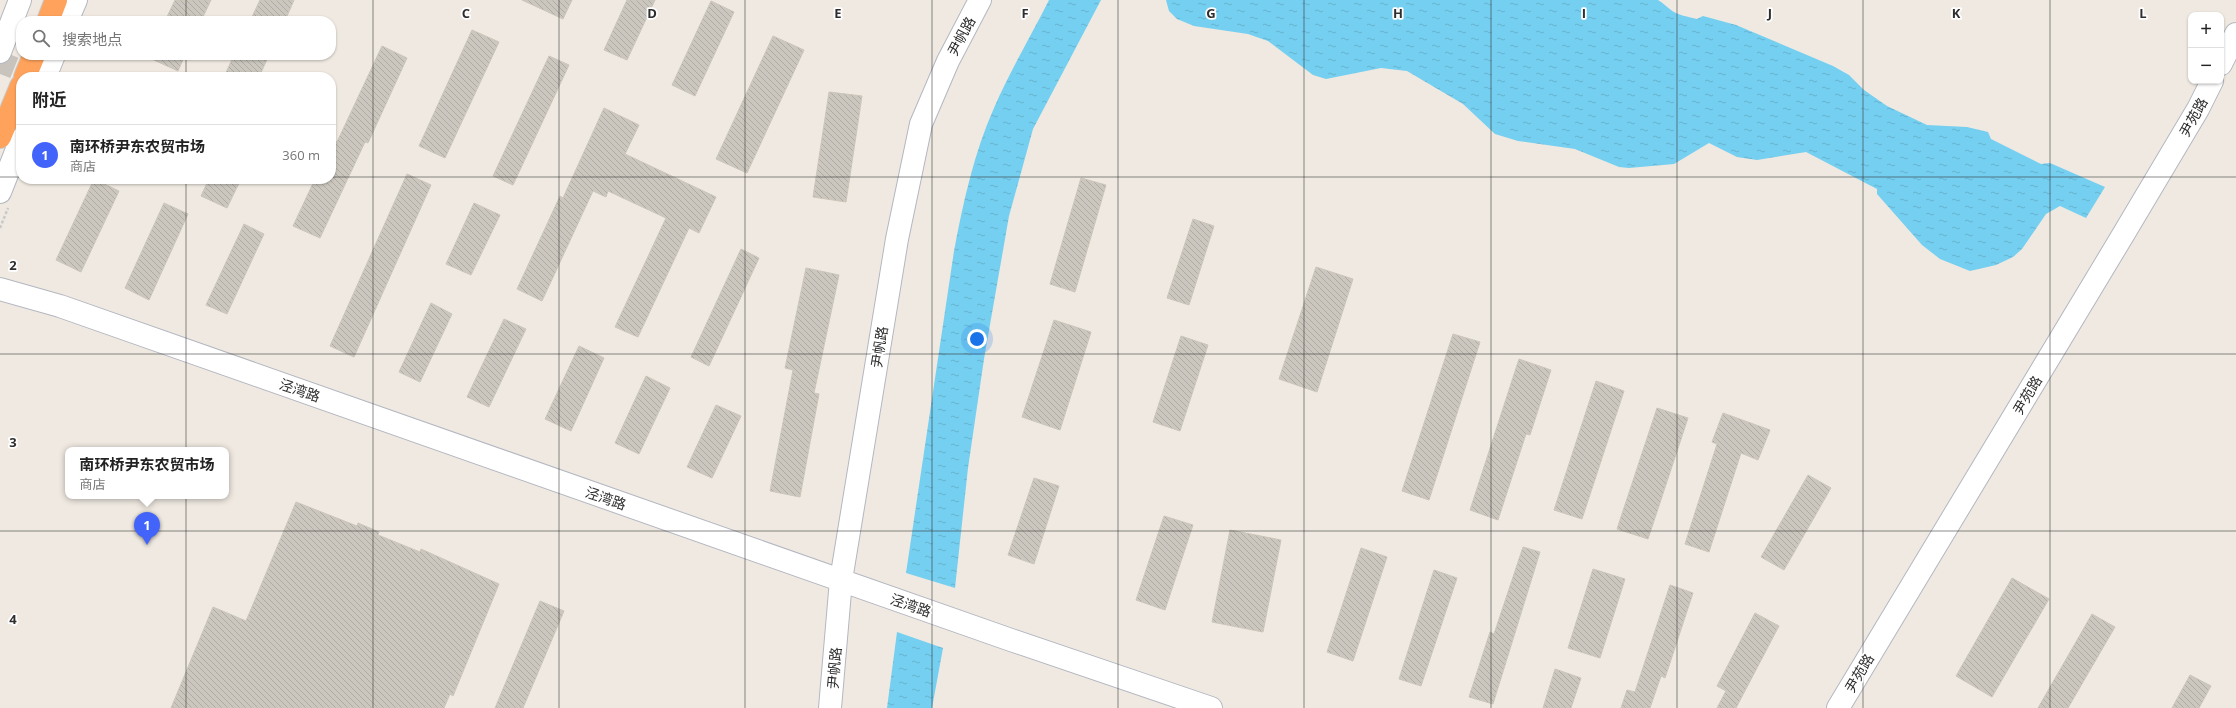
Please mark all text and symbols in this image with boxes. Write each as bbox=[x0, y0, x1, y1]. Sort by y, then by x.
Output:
text: C bbox=[462, 4, 470, 22]
text: D bbox=[647, 4, 657, 22]
text: E bbox=[834, 4, 842, 22]
text: F bbox=[1021, 4, 1029, 22]
text: G bbox=[1206, 4, 1216, 22]
text: H bbox=[1393, 4, 1403, 22]
text: I bbox=[1582, 4, 1586, 22]
text: J bbox=[1767, 4, 1772, 22]
text: K bbox=[1952, 4, 1961, 22]
text: L bbox=[2139, 4, 2147, 22]
map controls bbox=[2188, 12, 2224, 84]
button: + bbox=[2188, 12, 2224, 48]
street label: 尹帆路 bbox=[943, 13, 979, 59]
search box bbox=[16, 16, 336, 60]
icon: search bbox=[30, 27, 52, 49]
text: 搜索地点 bbox=[62, 29, 122, 49]
button: − bbox=[2188, 48, 2224, 84]
text: 附近 bbox=[32, 88, 66, 111]
street label: 尹苑路 bbox=[2175, 94, 2211, 140]
text: 南环桥尹东农贸市场 bbox=[70, 136, 205, 156]
text: 1 bbox=[41, 146, 49, 164]
text: 360 m bbox=[282, 146, 320, 164]
text: 商店 bbox=[70, 157, 96, 175]
text: 2 bbox=[9, 256, 17, 274]
street label: 尹帆路 bbox=[866, 325, 892, 369]
your location bbox=[967, 329, 987, 349]
street label: 尹苑路 bbox=[2008, 372, 2046, 418]
street label: 泾湾路 bbox=[277, 374, 323, 406]
text: 3 bbox=[9, 433, 17, 451]
popup bbox=[65, 447, 229, 499]
text: 南环桥尹东农贸市场 bbox=[79, 454, 215, 474]
text: 商店 bbox=[79, 475, 106, 493]
street label: 泾湾路 bbox=[583, 482, 629, 514]
pin: 1 bbox=[134, 512, 160, 545]
street label: 泾湾路 bbox=[888, 589, 934, 621]
text: 4 bbox=[9, 610, 17, 628]
street label: 尹帆路 bbox=[823, 646, 845, 690]
street label: 尹苑路 bbox=[1840, 650, 1878, 696]

